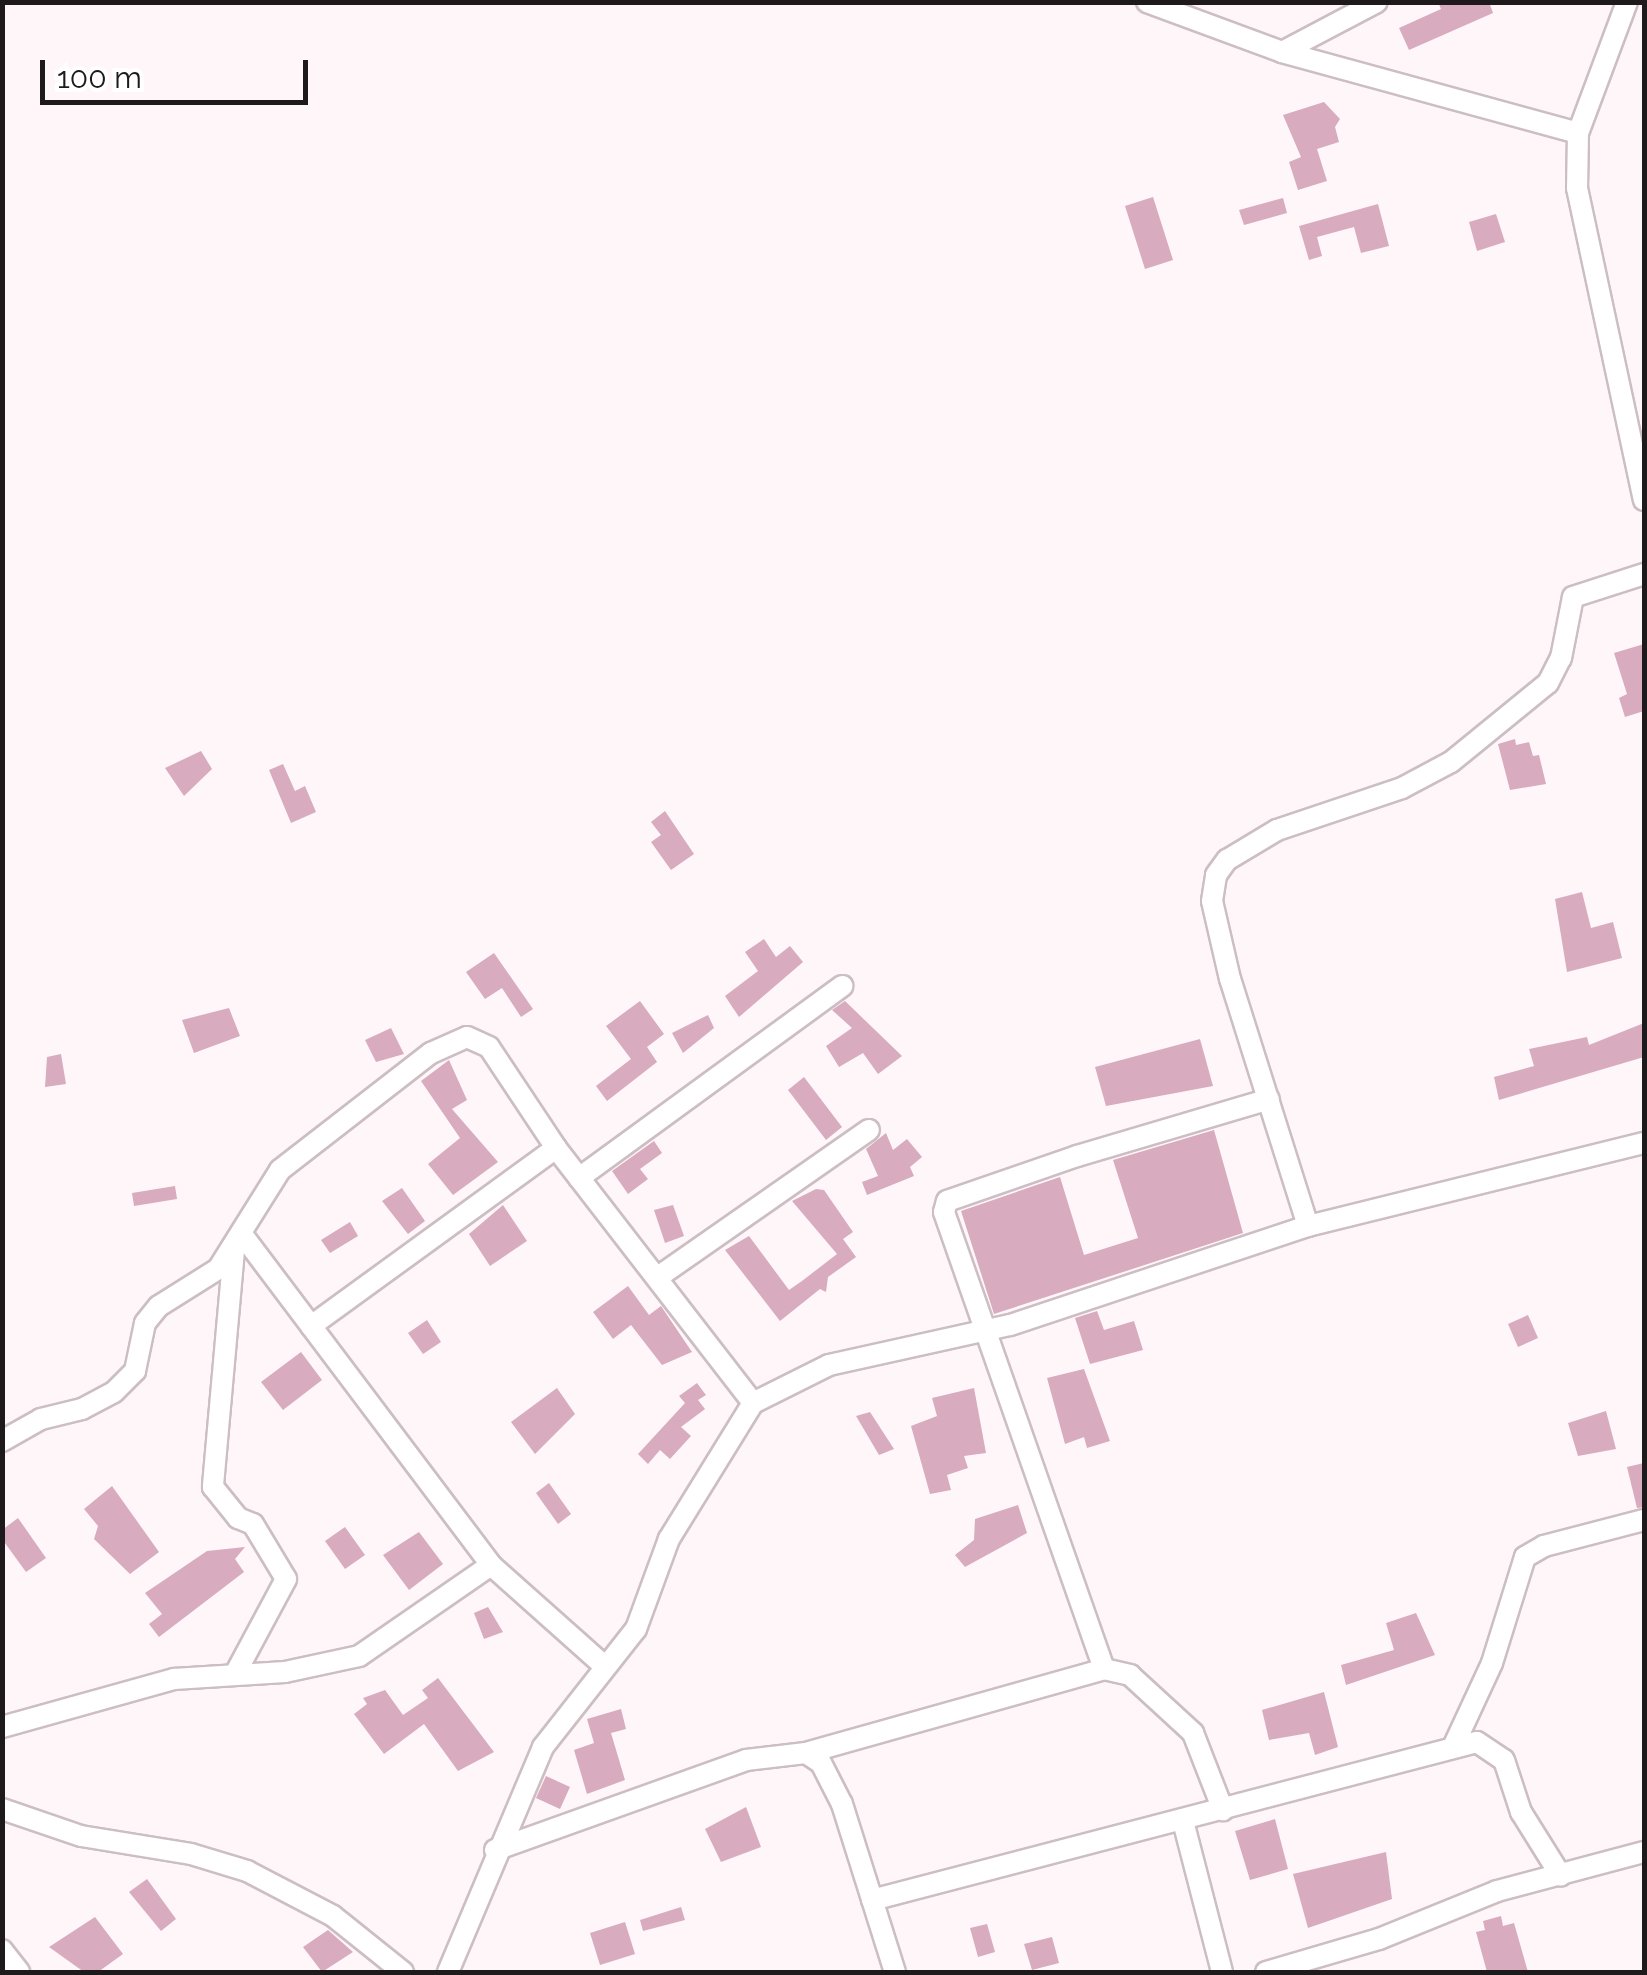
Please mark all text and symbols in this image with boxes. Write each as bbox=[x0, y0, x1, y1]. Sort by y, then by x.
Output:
scale bar bbox=[45, 40, 312, 102]
text: 100 m bbox=[57, 60, 142, 95]

